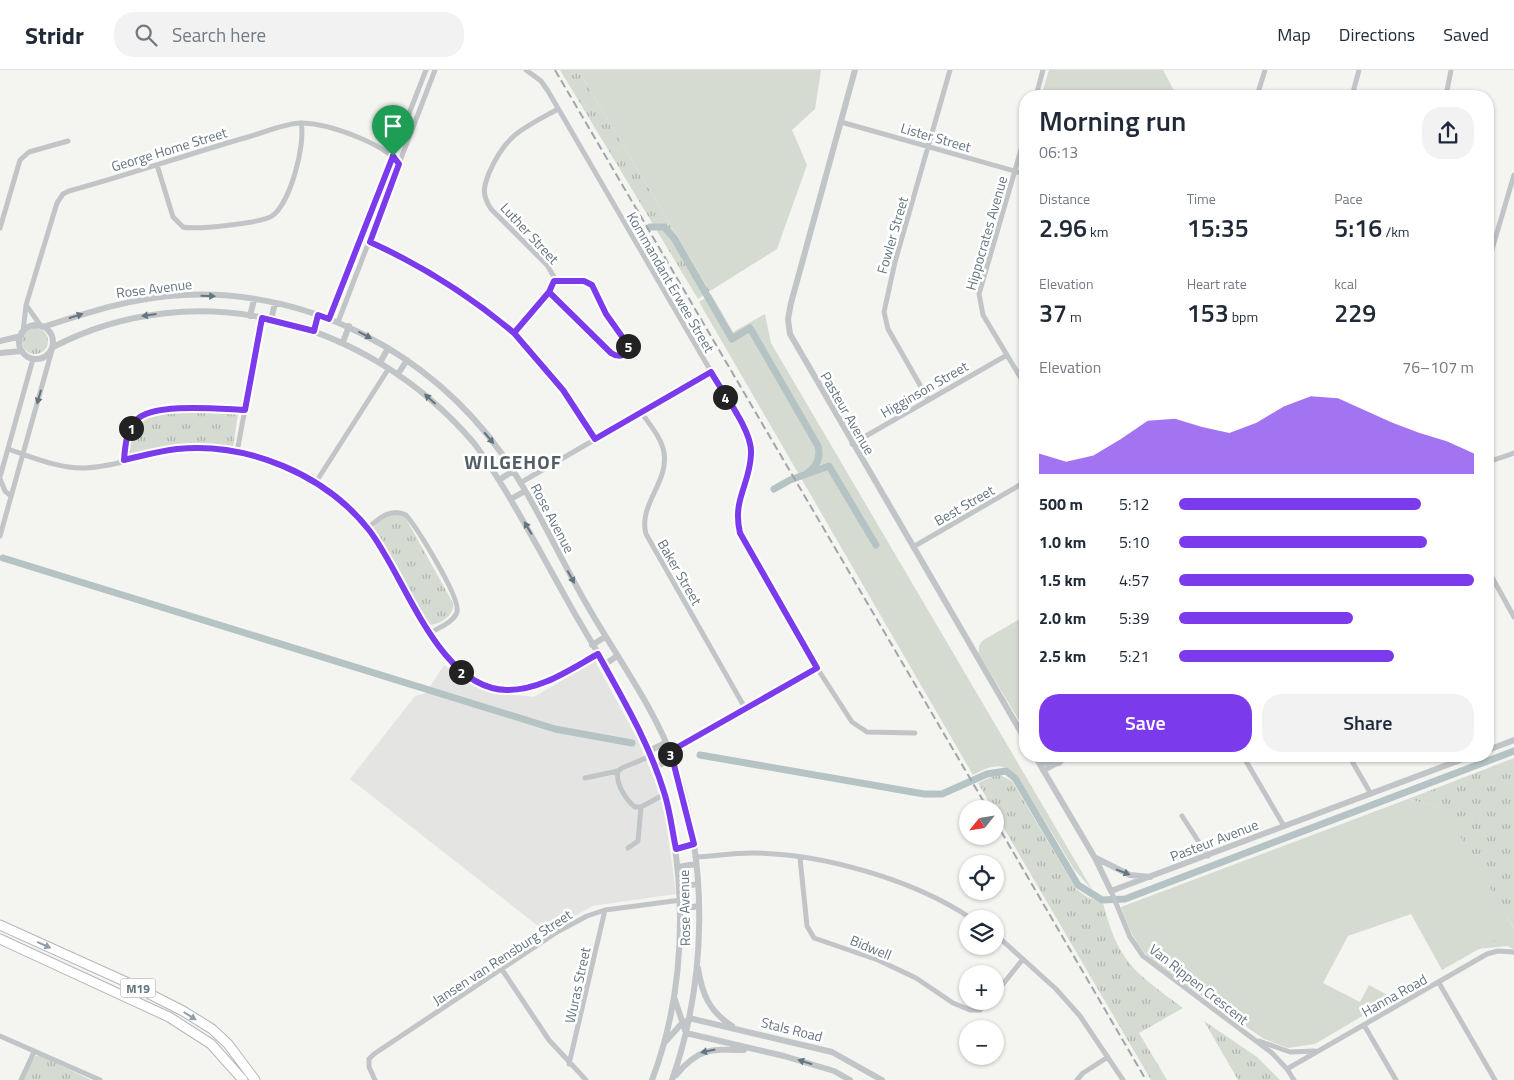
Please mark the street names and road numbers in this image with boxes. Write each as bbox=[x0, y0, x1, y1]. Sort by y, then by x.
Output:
street label: Lister Street bbox=[898, 117, 974, 157]
street label: George Home Street bbox=[109, 121, 229, 177]
street label: Hippocrates Avenue bbox=[960, 173, 1012, 293]
street label: Fowler Street bbox=[871, 194, 913, 276]
street label: Luther Street bbox=[496, 197, 564, 269]
street label: Kommandant Erwee Street bbox=[622, 208, 720, 356]
street label: Rose Avenue bbox=[115, 273, 193, 303]
street label: Higginson Street bbox=[876, 355, 972, 423]
street label: Pasteur Avenue bbox=[816, 368, 880, 458]
street label: Rose Avenue bbox=[526, 479, 580, 557]
street label: Best Street bbox=[930, 479, 998, 531]
street label: Baker Street bbox=[653, 535, 707, 609]
street label: Pasteur Avenue bbox=[1167, 814, 1261, 866]
street label: Rose Avenue bbox=[673, 870, 695, 946]
street label: Jansen van Rensburg Street bbox=[428, 904, 576, 1010]
street label: Bidwell bbox=[847, 929, 895, 965]
street label: Van Rippen Crescent bbox=[1145, 939, 1253, 1030]
street label: Wuras Street bbox=[559, 945, 595, 1025]
street label: Hanna Road bbox=[1357, 968, 1431, 1022]
road number: M19 bbox=[120, 978, 156, 998]
street label: Stals Road bbox=[759, 1011, 825, 1047]

